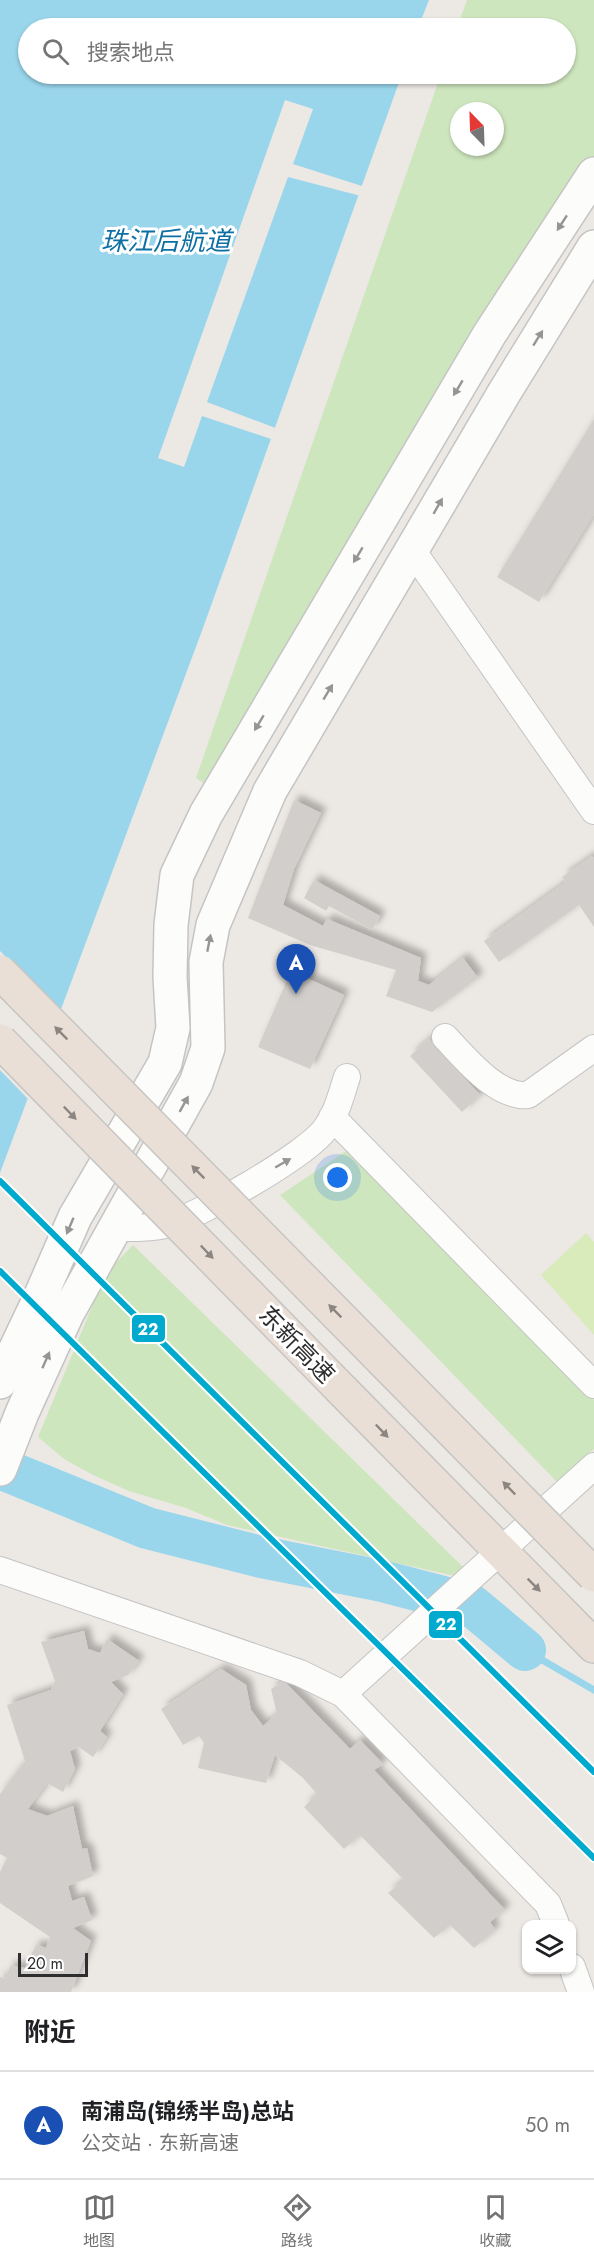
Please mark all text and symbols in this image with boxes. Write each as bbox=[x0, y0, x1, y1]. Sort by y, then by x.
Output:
search box bbox=[18, 18, 576, 84]
icon: search bbox=[39, 35, 72, 68]
text: 搜索地点 bbox=[87, 36, 175, 68]
north arrow bbox=[450, 102, 504, 156]
one-way arrow bbox=[557, 215, 568, 231]
water label: 珠江后航道 bbox=[101, 222, 235, 260]
one-way arrow bbox=[533, 330, 544, 346]
one-way arrow bbox=[452, 380, 463, 396]
one-way arrow bbox=[433, 497, 443, 514]
one-way arrow bbox=[353, 547, 364, 563]
one-way arrow bbox=[323, 684, 334, 700]
one-way arrow bbox=[254, 715, 264, 732]
one-way arrow bbox=[205, 933, 214, 952]
pin: A bbox=[276, 944, 316, 994]
one-way arrow bbox=[54, 1027, 68, 1041]
one-way arrow bbox=[179, 1095, 189, 1112]
one-way arrow bbox=[63, 1105, 77, 1119]
one-way arrow bbox=[275, 1158, 291, 1169]
your location bbox=[323, 1163, 352, 1192]
one-way arrow bbox=[191, 1165, 205, 1179]
one-way arrow bbox=[66, 1218, 75, 1235]
one-way arrow bbox=[199, 1244, 213, 1258]
street label: 东新高速 bbox=[251, 1297, 343, 1391]
one-way arrow bbox=[328, 1304, 342, 1318]
line badge: 22 bbox=[131, 1314, 166, 1343]
text: 22 bbox=[138, 1318, 159, 1341]
one-way arrow bbox=[42, 1351, 51, 1368]
one-way arrow bbox=[375, 1423, 389, 1437]
one-way arrow bbox=[502, 1481, 516, 1496]
one-way arrow bbox=[526, 1577, 540, 1591]
line badge: 22 bbox=[428, 1610, 463, 1639]
text: 22 bbox=[436, 1613, 457, 1636]
map controls bbox=[522, 1920, 576, 1974]
button: layers bbox=[522, 1920, 576, 1974]
scale bar bbox=[18, 1950, 88, 1978]
text: 20 m bbox=[27, 1952, 63, 1975]
text: 附近 bbox=[24, 2013, 76, 2051]
text: 南浦岛(锦绣半岛)总站 bbox=[81, 2095, 294, 2127]
text: A bbox=[36, 2111, 51, 2140]
text: 50 m bbox=[525, 2111, 570, 2140]
text: 公交站 · 东新高速 bbox=[81, 2129, 239, 2158]
tab: 地图 bbox=[83, 2191, 116, 2252]
tab: 路线 bbox=[281, 2191, 314, 2252]
tab: 收藏 bbox=[479, 2191, 512, 2252]

